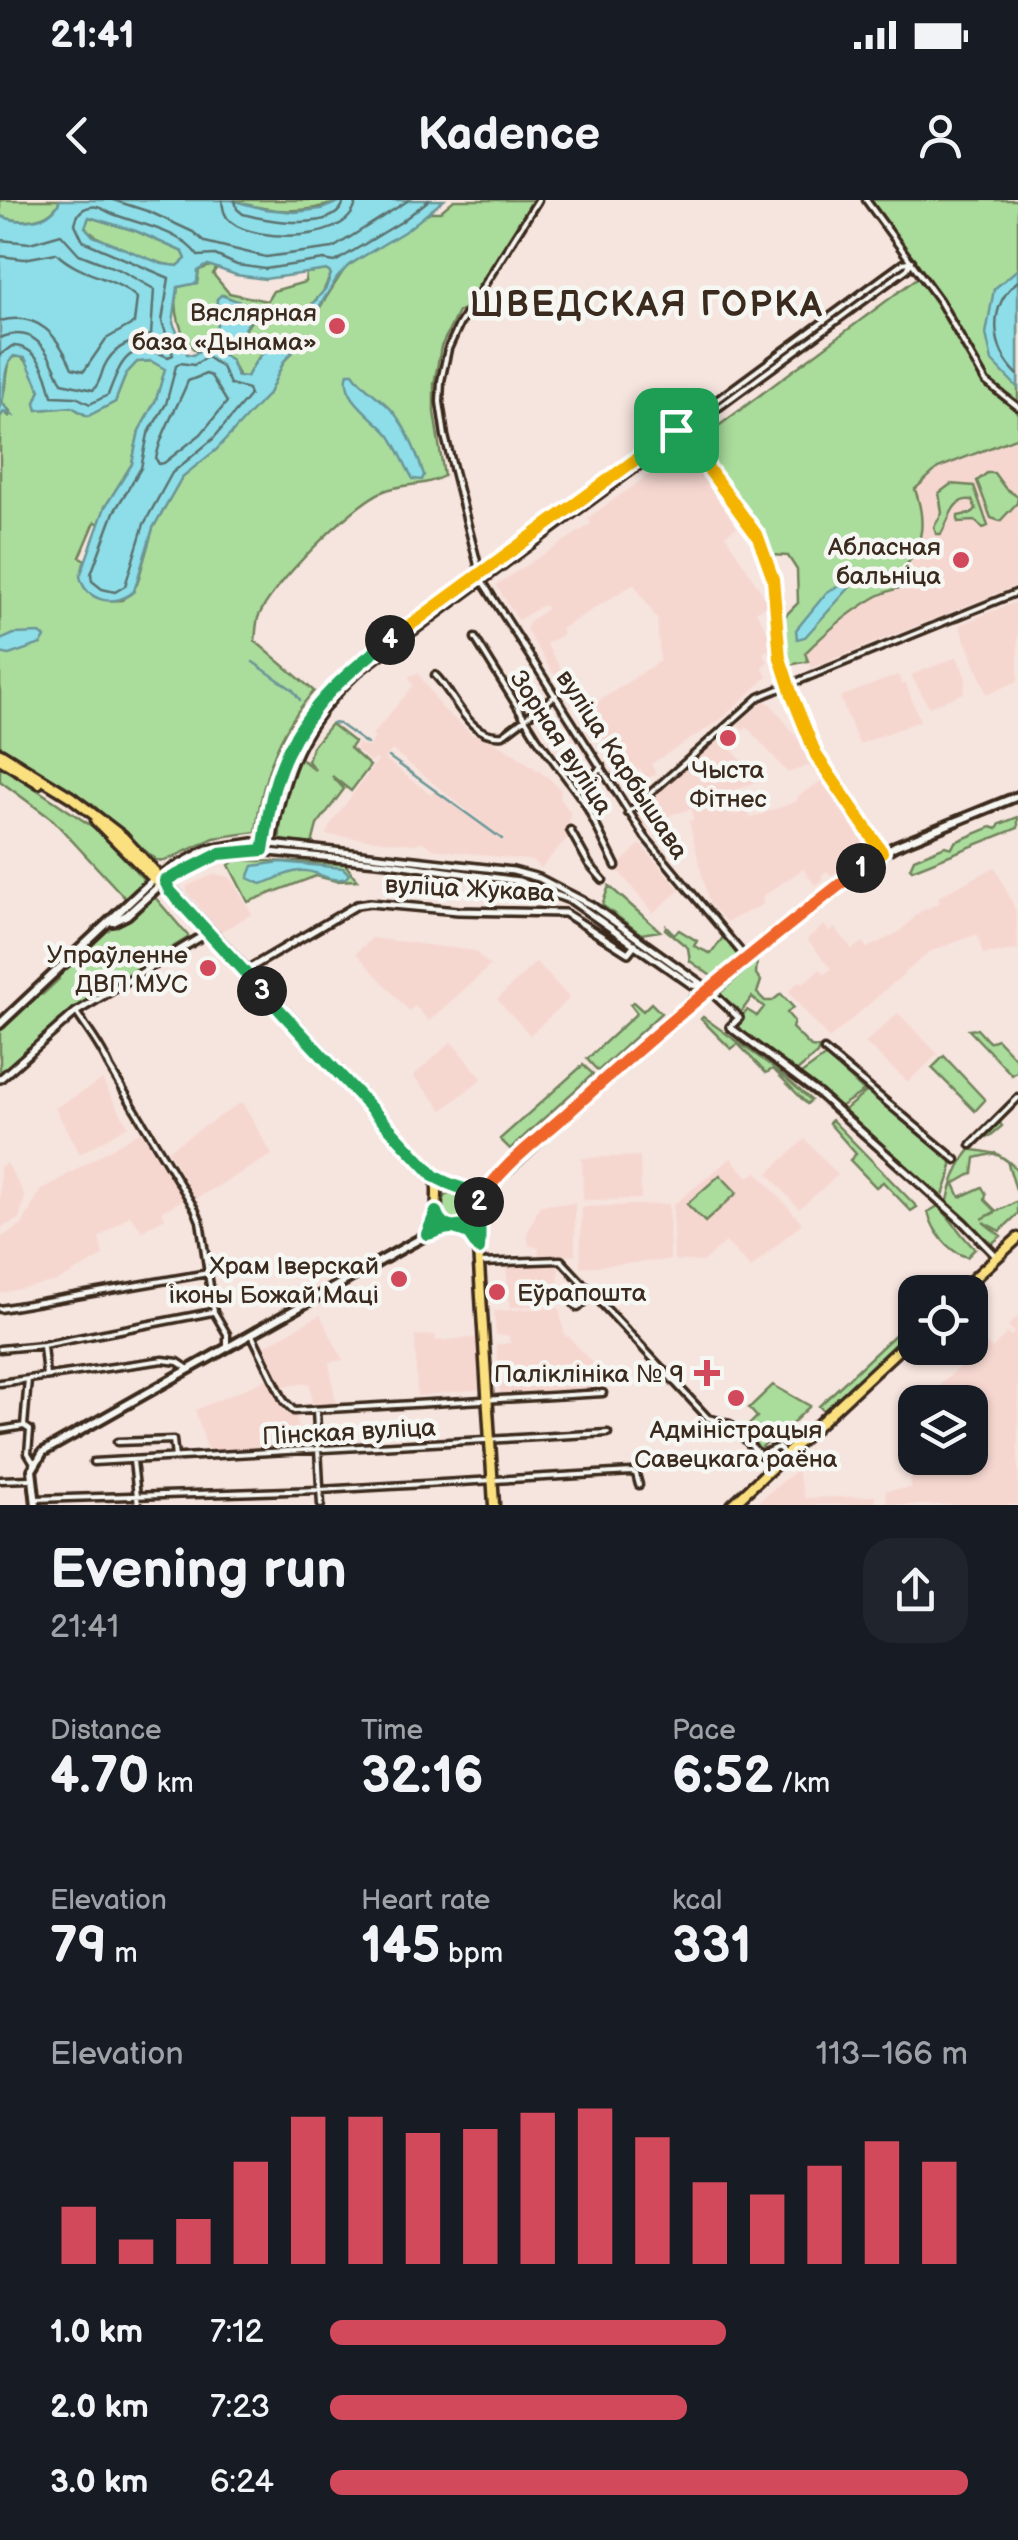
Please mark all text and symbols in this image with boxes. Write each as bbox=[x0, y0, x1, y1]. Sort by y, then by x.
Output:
text: 21:41 bbox=[50, 13, 135, 58]
icon: back bbox=[50, 108, 105, 163]
text: Kadence bbox=[418, 108, 600, 163]
icon: person bbox=[913, 108, 968, 163]
district label: ШВЕДСКАЯ ГОРКА bbox=[469, 284, 825, 327]
place label: Вяслярная база «Дынама» bbox=[132, 298, 317, 358]
marker: Вяслярная база «Дынама» bbox=[326, 315, 348, 337]
pin bbox=[634, 388, 719, 473]
icon: arrive bbox=[649, 403, 704, 458]
place label: Абласная бальніца bbox=[827, 532, 941, 592]
marker: Абласная бальніца bbox=[950, 549, 972, 571]
pin: 4 bbox=[365, 615, 415, 665]
text: 4 bbox=[382, 623, 398, 656]
street label: вуліца Карбышава bbox=[549, 664, 695, 866]
street label: Зорная вуліца bbox=[503, 665, 619, 821]
marker: Чыста Фітнес bbox=[717, 727, 739, 749]
place label: Чыста Фітнес bbox=[689, 755, 767, 815]
pin: 1 bbox=[836, 843, 886, 893]
text: 1 bbox=[855, 851, 867, 884]
street label: вуліца Жукава bbox=[384, 870, 556, 909]
place label: Упраўленне ДВП МУС bbox=[46, 940, 188, 1000]
marker: Упраўленне ДВП МУС bbox=[197, 957, 219, 979]
pin: 3 bbox=[237, 966, 287, 1016]
text: 3 bbox=[254, 974, 270, 1007]
pin: 2 bbox=[454, 1177, 504, 1227]
text: 2 bbox=[471, 1185, 487, 1218]
place label: Храм Іверскай іконы Божай Маці bbox=[169, 1251, 379, 1311]
marker: Храм Іверскай іконы Божай Маці bbox=[388, 1268, 410, 1290]
map controls bbox=[898, 1275, 988, 1475]
button: locate bbox=[898, 1275, 988, 1365]
place label: Еўрапошта bbox=[517, 1278, 647, 1309]
marker: Еўрапошта bbox=[486, 1281, 508, 1303]
place label: Паліклініка № 9 bbox=[494, 1359, 684, 1390]
marker: Паліклініка № 9 bbox=[694, 1360, 720, 1386]
button: layers bbox=[898, 1385, 988, 1475]
marker: Адміністрацыя Савецкага раёна bbox=[725, 1387, 747, 1409]
street label: Пінская вуліца bbox=[261, 1412, 437, 1453]
place label: Адміністрацыя Савецкага раёна bbox=[634, 1415, 838, 1475]
text: Evening run bbox=[50, 1537, 347, 1604]
button: share bbox=[863, 1538, 968, 1643]
text: 21:41 bbox=[50, 1608, 119, 1647]
text: Distance bbox=[50, 1714, 162, 1747]
text: Time bbox=[361, 1714, 423, 1747]
text: Pace bbox=[672, 1714, 736, 1747]
text: 4.70 bbox=[50, 1747, 149, 1807]
text: 32:16 bbox=[361, 1747, 484, 1807]
text: 6:52 bbox=[672, 1747, 773, 1807]
text: km bbox=[149, 1767, 194, 1800]
text: /km bbox=[773, 1767, 830, 1800]
text: Elevation bbox=[50, 1884, 167, 1917]
text: Heart rate bbox=[361, 1884, 490, 1917]
text: kcal bbox=[672, 1884, 722, 1917]
text: 79 bbox=[50, 1917, 107, 1977]
text: 145 bbox=[361, 1917, 440, 1977]
text: 331 bbox=[672, 1917, 751, 1977]
text: m bbox=[107, 1937, 138, 1970]
text: bpm bbox=[440, 1937, 503, 1970]
text: Elevation bbox=[50, 2035, 183, 2074]
text: 113–166 m bbox=[816, 2035, 968, 2074]
text: 1.0 km bbox=[50, 2313, 143, 2352]
text: 7:12 bbox=[210, 2313, 263, 2352]
text: 2.0 km bbox=[50, 2388, 149, 2427]
text: 7:23 bbox=[210, 2388, 270, 2427]
text: 3.0 km bbox=[50, 2463, 148, 2502]
text: 6:24 bbox=[210, 2463, 274, 2502]

